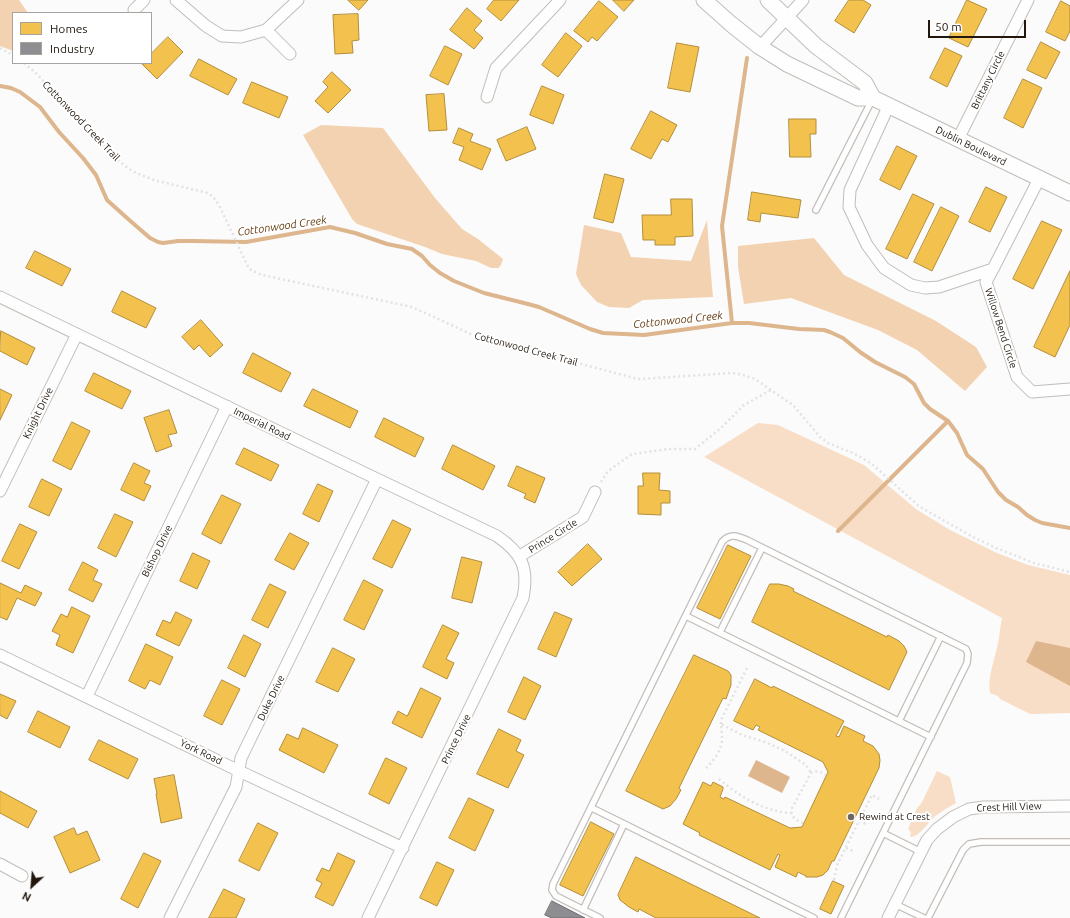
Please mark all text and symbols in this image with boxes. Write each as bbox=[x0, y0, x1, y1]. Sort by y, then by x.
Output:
legend bbox=[12, 12, 152, 64]
scale bar bbox=[930, 12, 1028, 38]
text: 50 m bbox=[935, 20, 962, 33]
text: Homes bbox=[50, 22, 88, 35]
text: Industry bbox=[50, 42, 94, 55]
street label: Brittany Circle bbox=[969, 49, 1007, 111]
street label: Cottonwood Creek Trail bbox=[40, 79, 122, 163]
street label: Dublin Boulevard bbox=[934, 124, 1008, 168]
water label: Cottonwood Creek bbox=[236, 213, 328, 239]
street label: Willow Bend Circle bbox=[982, 286, 1020, 370]
water label: Cottonwood Creek bbox=[633, 309, 723, 331]
street label: Cottonwood Creek Trail bbox=[473, 329, 579, 369]
street label: Knight Drive bbox=[20, 385, 56, 441]
street label: Imperial Road bbox=[232, 405, 292, 443]
street label: Prince Circle bbox=[526, 516, 580, 556]
street label: Bishop Drive bbox=[139, 523, 175, 579]
street label: Duke Drive bbox=[255, 673, 287, 723]
street label: Prince Drive bbox=[439, 712, 473, 766]
street label: York Road bbox=[178, 737, 224, 767]
street label: Crest Hill View bbox=[976, 800, 1042, 814]
place label: Rewind at Crest bbox=[859, 811, 930, 823]
marker: Rewind at Crest bbox=[846, 812, 856, 822]
north arrow bbox=[12, 866, 52, 906]
text: N bbox=[20, 890, 33, 904]

